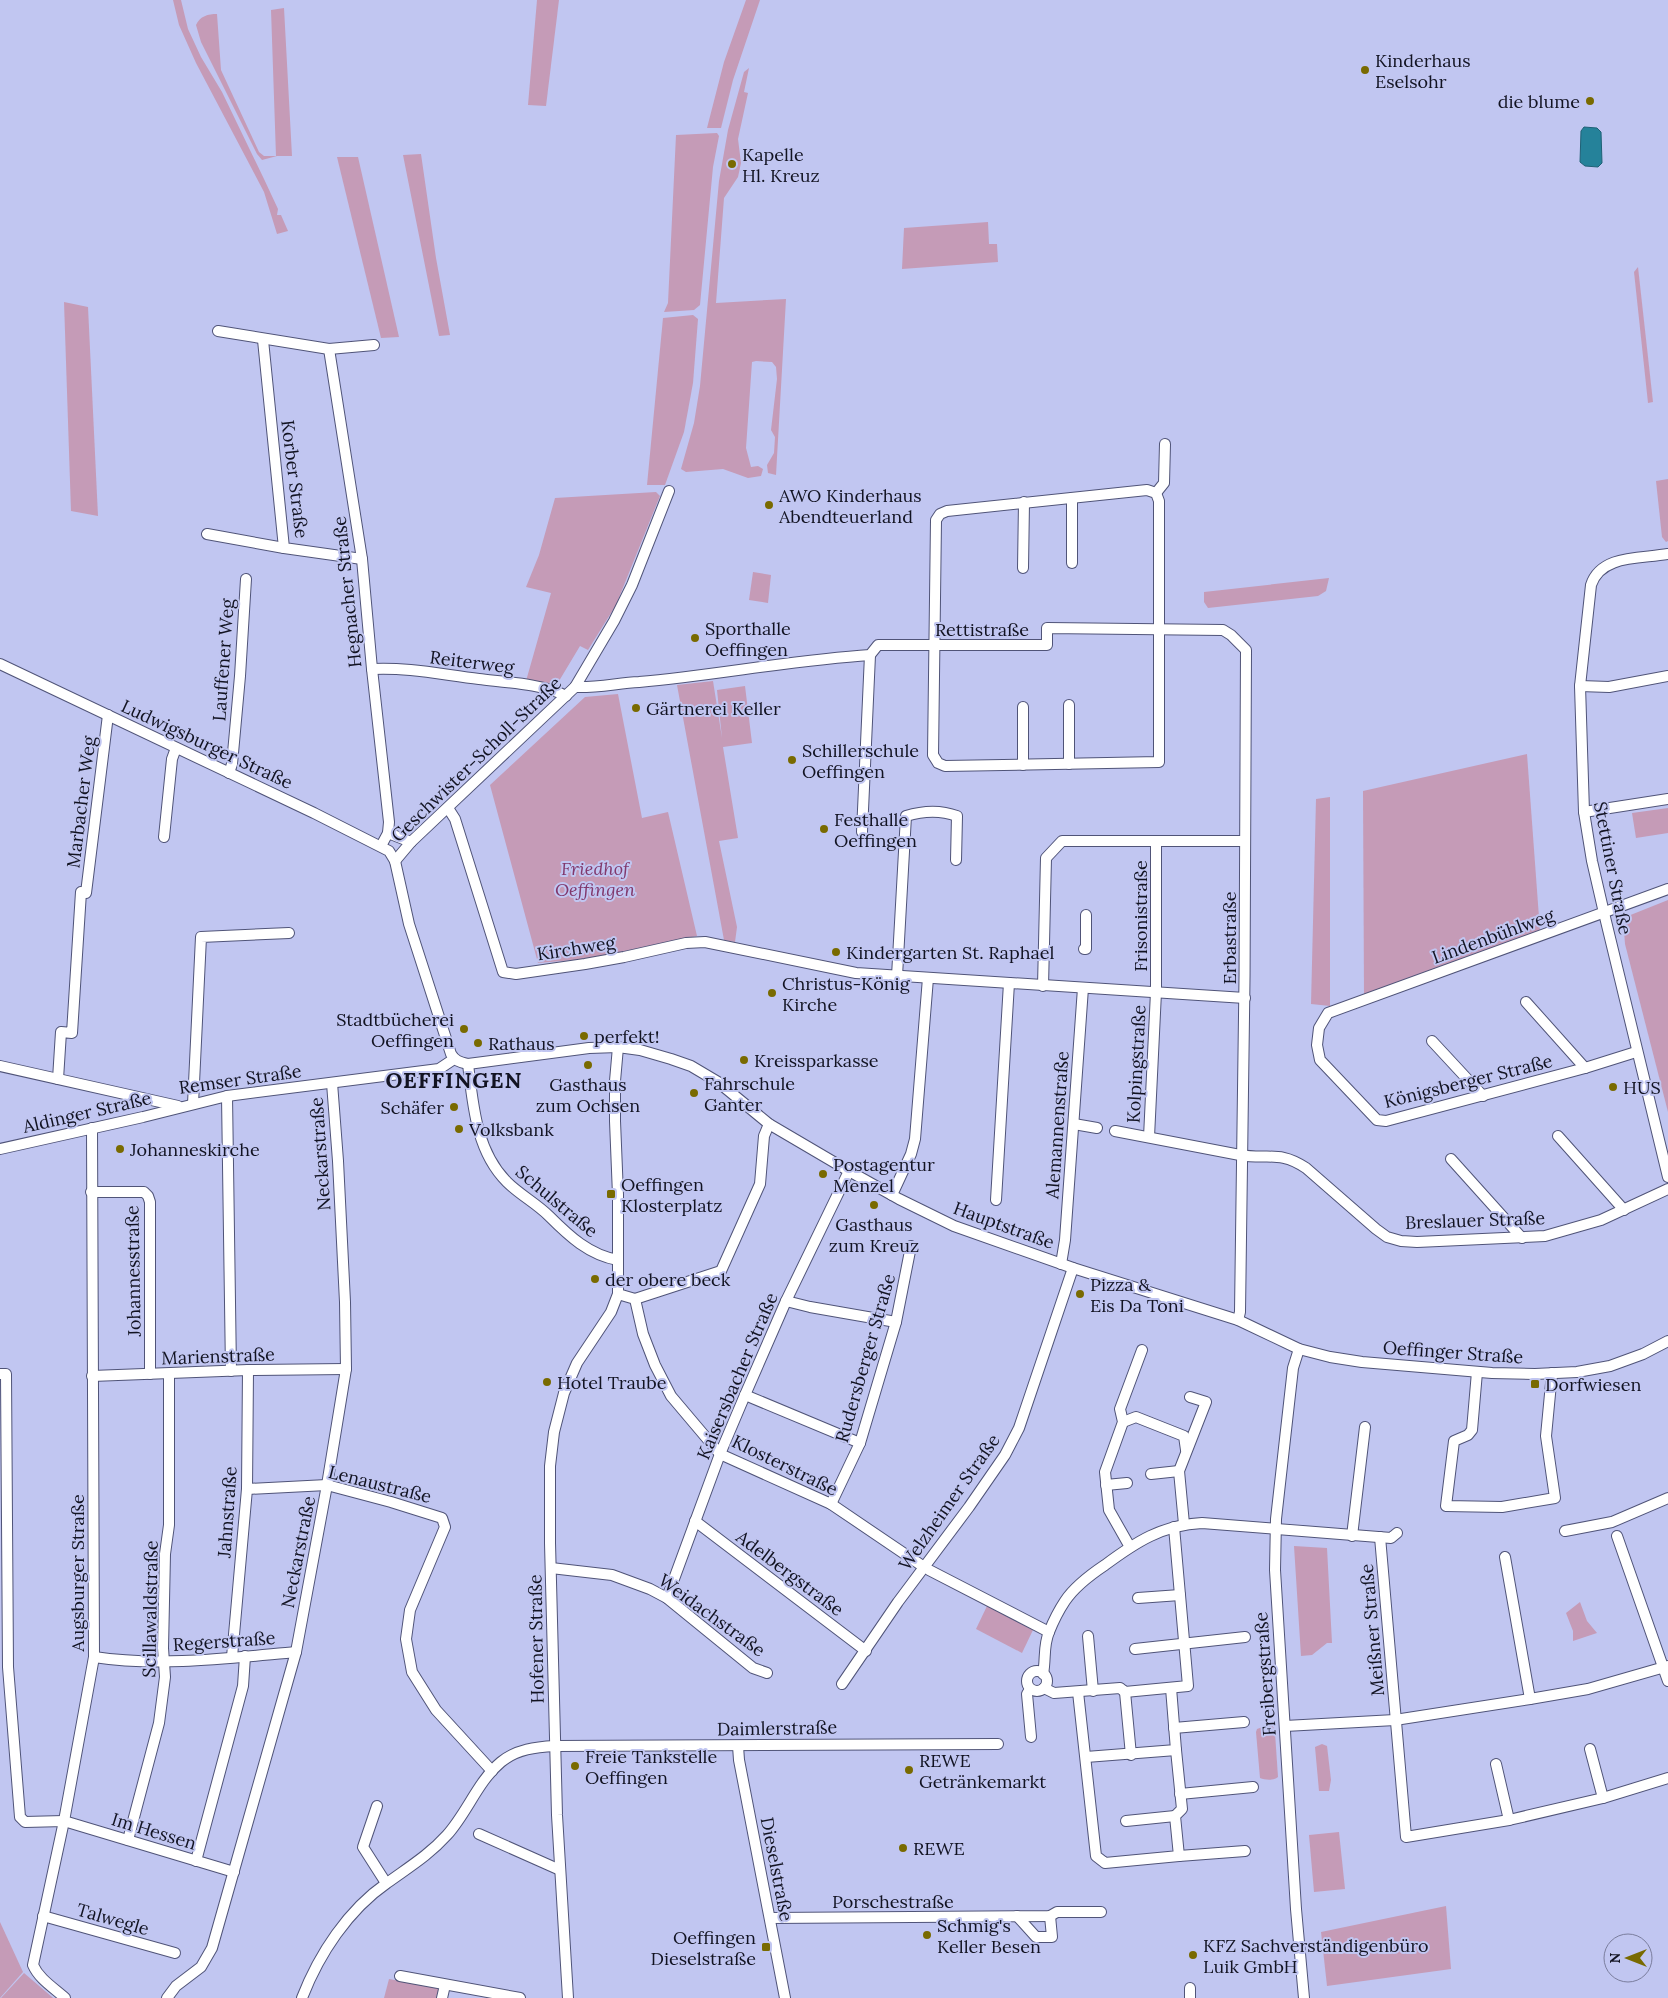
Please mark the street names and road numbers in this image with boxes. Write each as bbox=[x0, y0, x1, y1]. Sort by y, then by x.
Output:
street label: Korber Straße bbox=[276, 418, 314, 540]
street label: Hegnacher Straße bbox=[328, 515, 366, 669]
street label: Lauffener Weg bbox=[207, 597, 239, 722]
street label: Rettistraße bbox=[935, 618, 1029, 641]
street label: Reiterweg bbox=[428, 645, 517, 679]
street label: Geschwister-Scholl-Straße bbox=[386, 671, 566, 847]
street label: Ludwigsburger Straße bbox=[118, 694, 297, 794]
street label: Marbacher Weg bbox=[61, 734, 101, 869]
street label: Stettiner Straße bbox=[1589, 799, 1637, 937]
street label: Frisonistraße bbox=[1129, 860, 1152, 972]
street label: Erbastraße bbox=[1218, 891, 1241, 984]
street label: Lindenbühlweg bbox=[1429, 903, 1558, 969]
street label: Kirchweg bbox=[535, 930, 618, 966]
street label: Kolpingstraße bbox=[1121, 1004, 1151, 1124]
street label: Königsberger Straße bbox=[1381, 1049, 1555, 1113]
street label: Alemannenstraße bbox=[1040, 1050, 1074, 1201]
street label: Remser Straße bbox=[177, 1059, 303, 1099]
street label: Aldinger Straße bbox=[20, 1086, 154, 1138]
street label: Neckarstraße bbox=[305, 1096, 335, 1212]
street label: Schulstraße bbox=[511, 1160, 603, 1242]
street label: Hauptstraße bbox=[950, 1196, 1058, 1254]
street label: Johannesstraße bbox=[120, 1205, 146, 1338]
street label: Breslauer Straße bbox=[1405, 1206, 1546, 1234]
street label: Rudersberger Straße bbox=[830, 1271, 900, 1445]
street label: Kaisersbacher Straße bbox=[691, 1289, 783, 1463]
street label: Oeffinger Straße bbox=[1382, 1336, 1524, 1368]
street label: Marienstraße bbox=[161, 1343, 275, 1369]
street label: Klosterstraße bbox=[728, 1429, 842, 1501]
street label: Welzheimer Straße bbox=[893, 1429, 1005, 1575]
street label: Lenaustraße bbox=[326, 1460, 434, 1508]
street label: Jahnstraße bbox=[212, 1465, 242, 1560]
street label: Augsburger Straße bbox=[66, 1494, 89, 1653]
street label: Neckarstraße bbox=[276, 1494, 320, 1610]
street label: Adelbergstraße bbox=[731, 1524, 849, 1621]
street label: Scillawaldstraße bbox=[137, 1540, 163, 1678]
street label: Meißner Straße bbox=[1355, 1563, 1389, 1697]
street label: Weidachstraße bbox=[654, 1568, 770, 1662]
street label: Hofener Straße bbox=[523, 1574, 549, 1704]
street label: Freibergstraße bbox=[1249, 1611, 1281, 1737]
street label: Regerstraße bbox=[172, 1626, 276, 1656]
street label: Daimlerstraße bbox=[717, 1715, 838, 1741]
street label: Im Hessen bbox=[109, 1807, 199, 1855]
street label: Dieselstraße bbox=[756, 1815, 798, 1923]
street label: Porschestraße bbox=[832, 1890, 954, 1913]
street label: Talwegle bbox=[74, 1898, 152, 1940]

